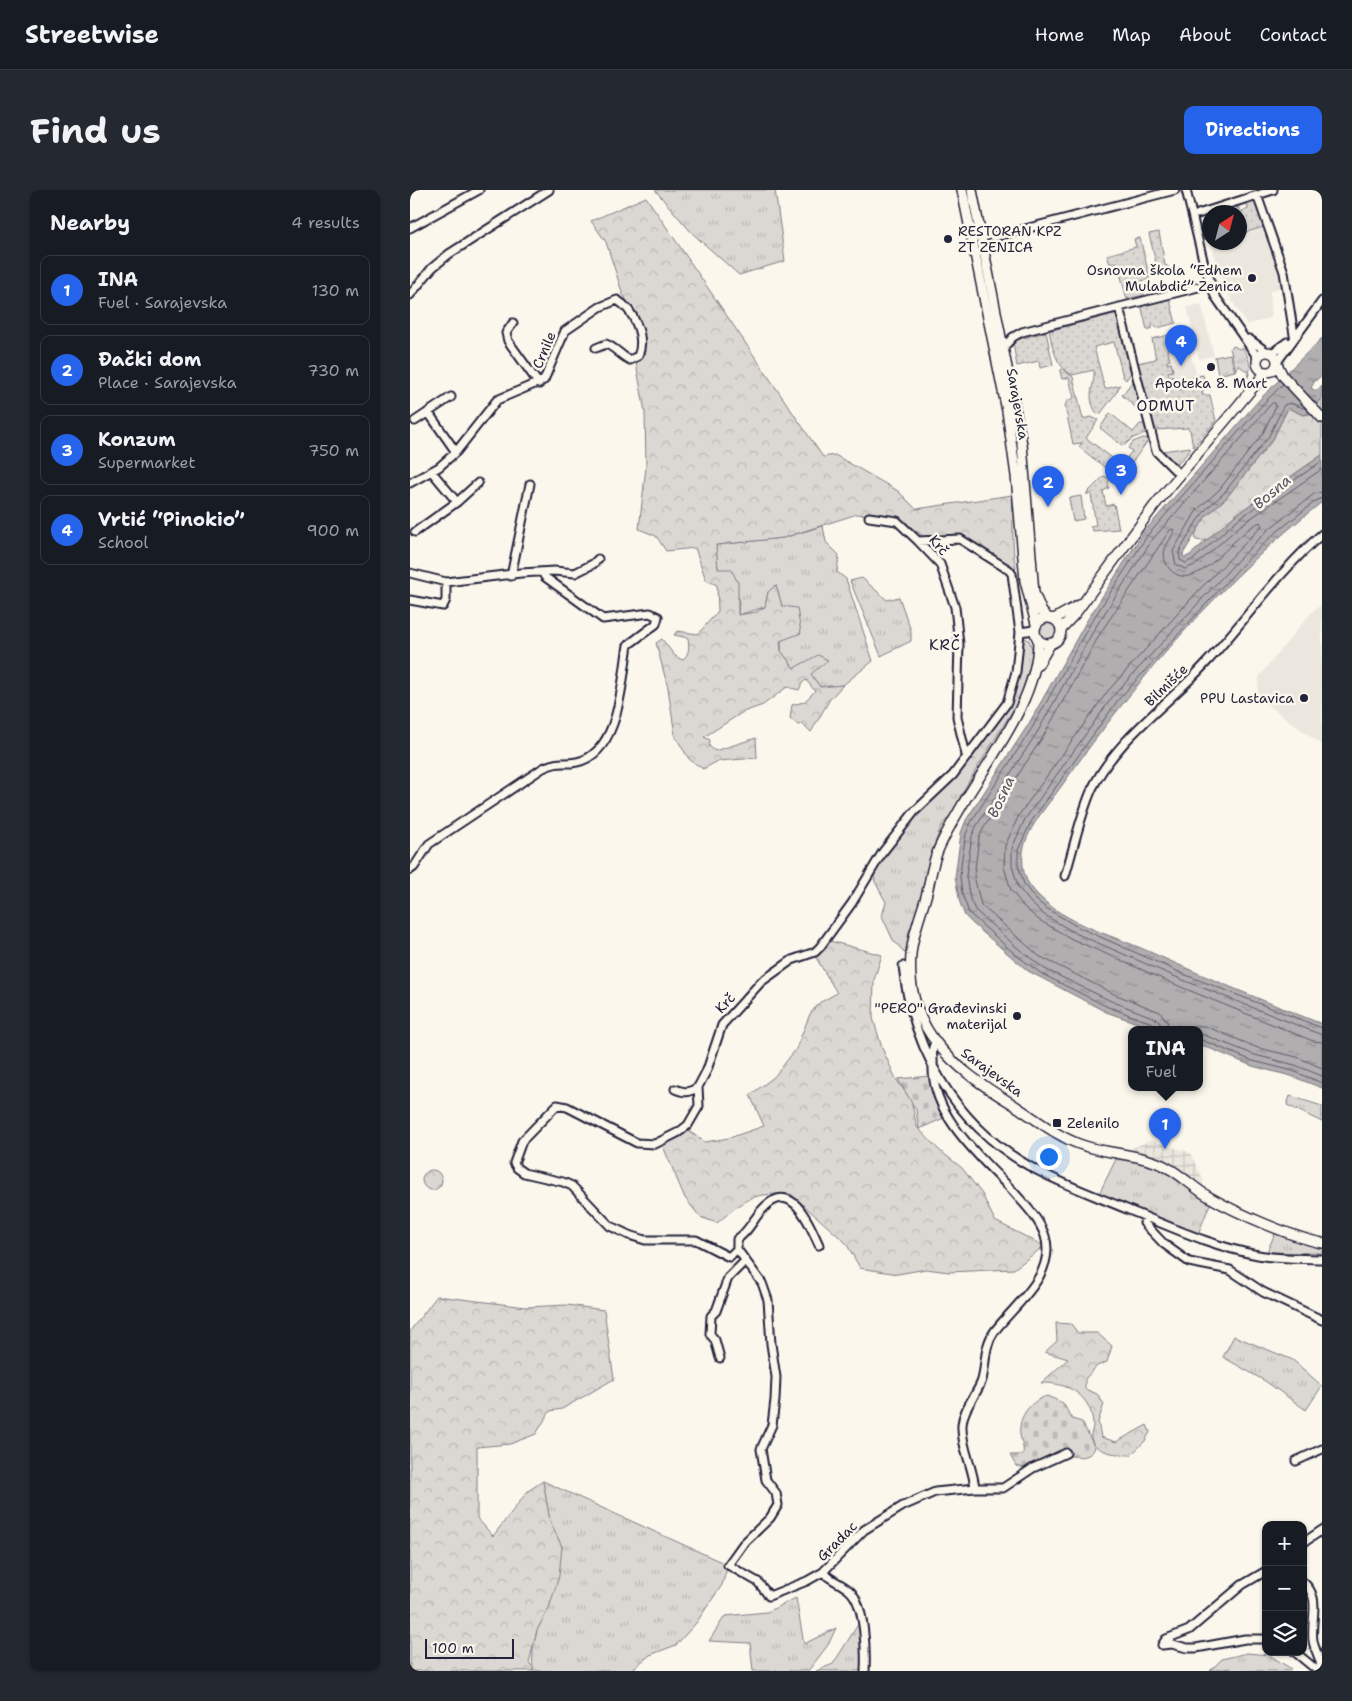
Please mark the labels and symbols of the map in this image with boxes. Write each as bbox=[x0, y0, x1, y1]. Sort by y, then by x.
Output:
north arrow bbox=[1202, 205, 1247, 250]
place label: RESTORAN KPZ ZT ZENICA bbox=[958, 222, 1062, 256]
marker: RESTORAN KPZ ZT ZENICA bbox=[942, 233, 954, 245]
place label: Osnovna škola “Edhem Mulabdić” Zenica bbox=[1087, 261, 1242, 295]
marker: Osnovna škola “Edhem Mulabdić” Zenica bbox=[1246, 272, 1258, 284]
pin: 4 bbox=[1165, 325, 1197, 366]
street label: Crnile bbox=[528, 329, 560, 371]
marker: Apoteka 8. Mart bbox=[1205, 361, 1217, 373]
street label: Sarajevska bbox=[1003, 367, 1033, 441]
place label: Apoteka 8. Mart bbox=[1155, 374, 1267, 392]
district label: ODMUT bbox=[1136, 396, 1196, 416]
pin: 3 bbox=[1105, 454, 1137, 495]
pin: 2 bbox=[1032, 466, 1064, 507]
water label: Bosna bbox=[1249, 470, 1295, 514]
street label: Krč bbox=[925, 531, 953, 559]
district label: KRČ bbox=[929, 634, 961, 655]
street label: Bilmišće bbox=[1140, 660, 1192, 710]
place label: PPU Lastavica bbox=[1200, 689, 1294, 707]
marker: PPU Lastavica bbox=[1298, 692, 1310, 704]
water label: Bosna bbox=[983, 773, 1019, 821]
street label: Krč bbox=[711, 989, 739, 1017]
place label: "PERO" Građevinski materijal bbox=[875, 999, 1008, 1033]
marker: "PERO" Građevinski materijal bbox=[1011, 1010, 1023, 1022]
street label: Sarajevska bbox=[958, 1044, 1027, 1101]
pin: 1 bbox=[1149, 1108, 1181, 1149]
place label: Zelenilo bbox=[1067, 1114, 1120, 1132]
marker: Zelenilo bbox=[1051, 1117, 1063, 1129]
your location bbox=[1036, 1144, 1062, 1170]
street label: Gradac bbox=[813, 1517, 861, 1565]
scale bar bbox=[425, 1636, 514, 1659]

